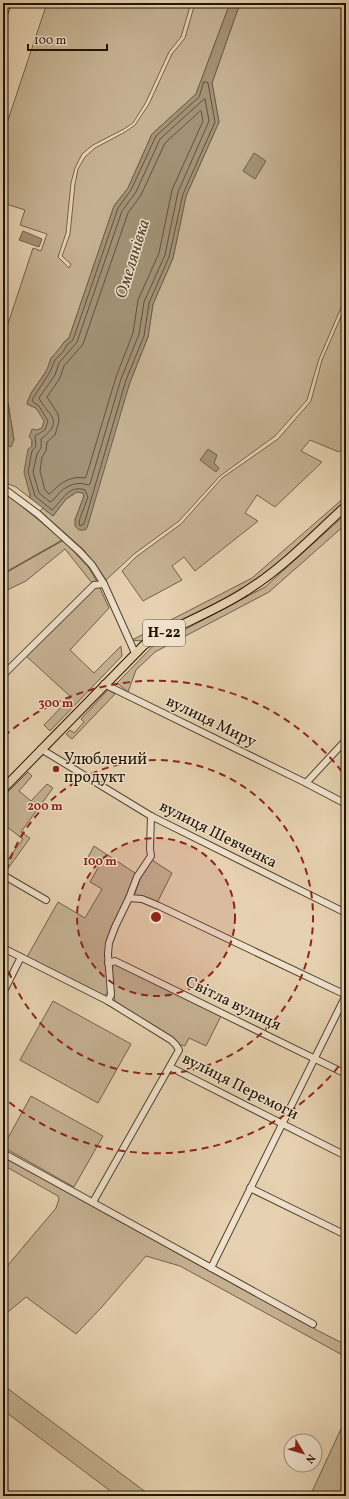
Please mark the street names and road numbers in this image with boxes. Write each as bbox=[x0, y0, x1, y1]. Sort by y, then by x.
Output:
road number: Н-22 bbox=[143, 620, 185, 646]
street label: вулиця Миру bbox=[162, 691, 260, 753]
street label: вулиця Шевченка bbox=[155, 796, 281, 874]
street label: Світла вулиця bbox=[182, 971, 284, 1037]
street label: вулиця Перемоги bbox=[178, 1048, 302, 1126]

